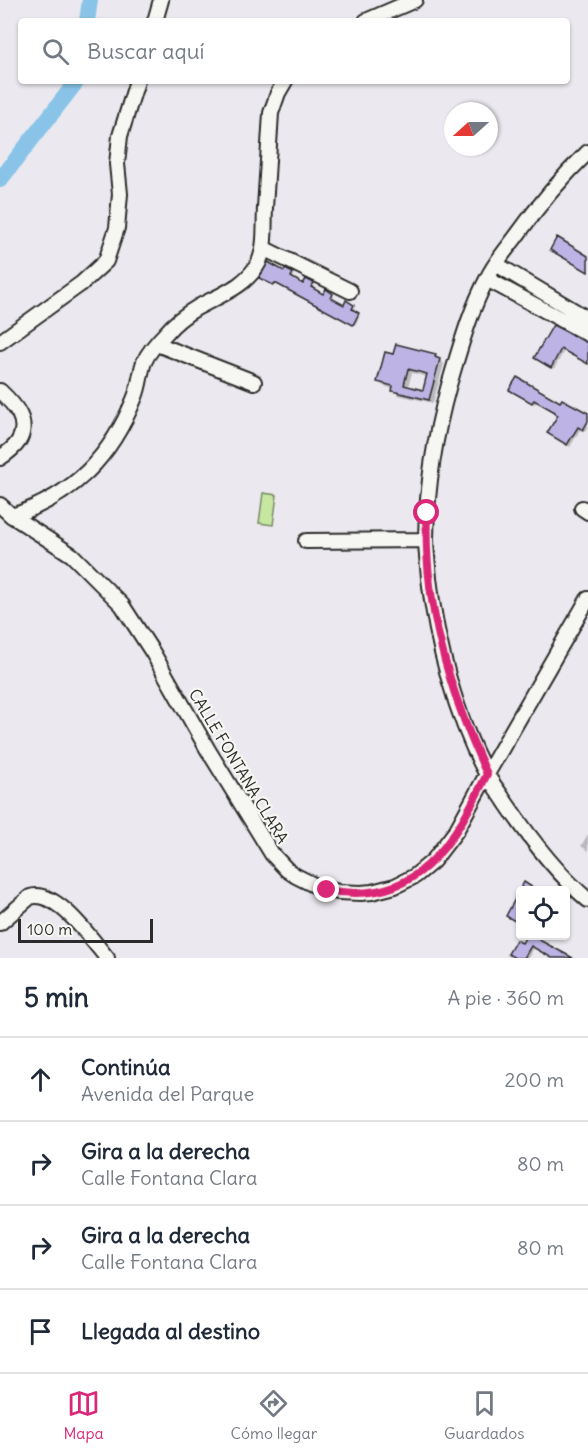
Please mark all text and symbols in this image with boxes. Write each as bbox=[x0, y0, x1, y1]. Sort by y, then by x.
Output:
search box bbox=[18, 18, 570, 84]
icon: search bbox=[39, 35, 72, 68]
text: Buscar aquí bbox=[87, 37, 204, 65]
north arrow bbox=[444, 102, 498, 156]
route start bbox=[413, 499, 439, 525]
street label: CALLE FONTANA CLARA bbox=[185, 685, 293, 847]
route end bbox=[313, 876, 339, 902]
map controls bbox=[516, 886, 570, 940]
button: locate bbox=[516, 886, 570, 940]
scale bar bbox=[18, 916, 153, 944]
text: 100 m bbox=[27, 919, 72, 939]
text: 5 min bbox=[24, 981, 89, 1014]
text: A pie · 360 m bbox=[447, 985, 564, 1010]
text: Continúa bbox=[81, 1053, 170, 1081]
icon: ahead bbox=[24, 1063, 57, 1096]
text: 200 m bbox=[504, 1067, 564, 1092]
text: Avenida del Parque bbox=[81, 1081, 254, 1106]
text: Gira a la derecha bbox=[81, 1137, 250, 1165]
icon: right bbox=[24, 1147, 57, 1180]
text: 80 m bbox=[517, 1151, 564, 1176]
text: Calle Fontana Clara bbox=[81, 1165, 257, 1190]
text: Gira a la derecha bbox=[81, 1221, 250, 1249]
icon: right bbox=[24, 1231, 57, 1264]
text: 80 m bbox=[517, 1235, 564, 1260]
text: Calle Fontana Clara bbox=[81, 1249, 257, 1274]
icon: arrive bbox=[24, 1315, 57, 1348]
text: Llegada al destino bbox=[81, 1317, 260, 1345]
tab: Mapa bbox=[63, 1387, 104, 1443]
tab: Cómo llegar bbox=[231, 1387, 317, 1443]
tab: Guardados bbox=[444, 1387, 525, 1443]

